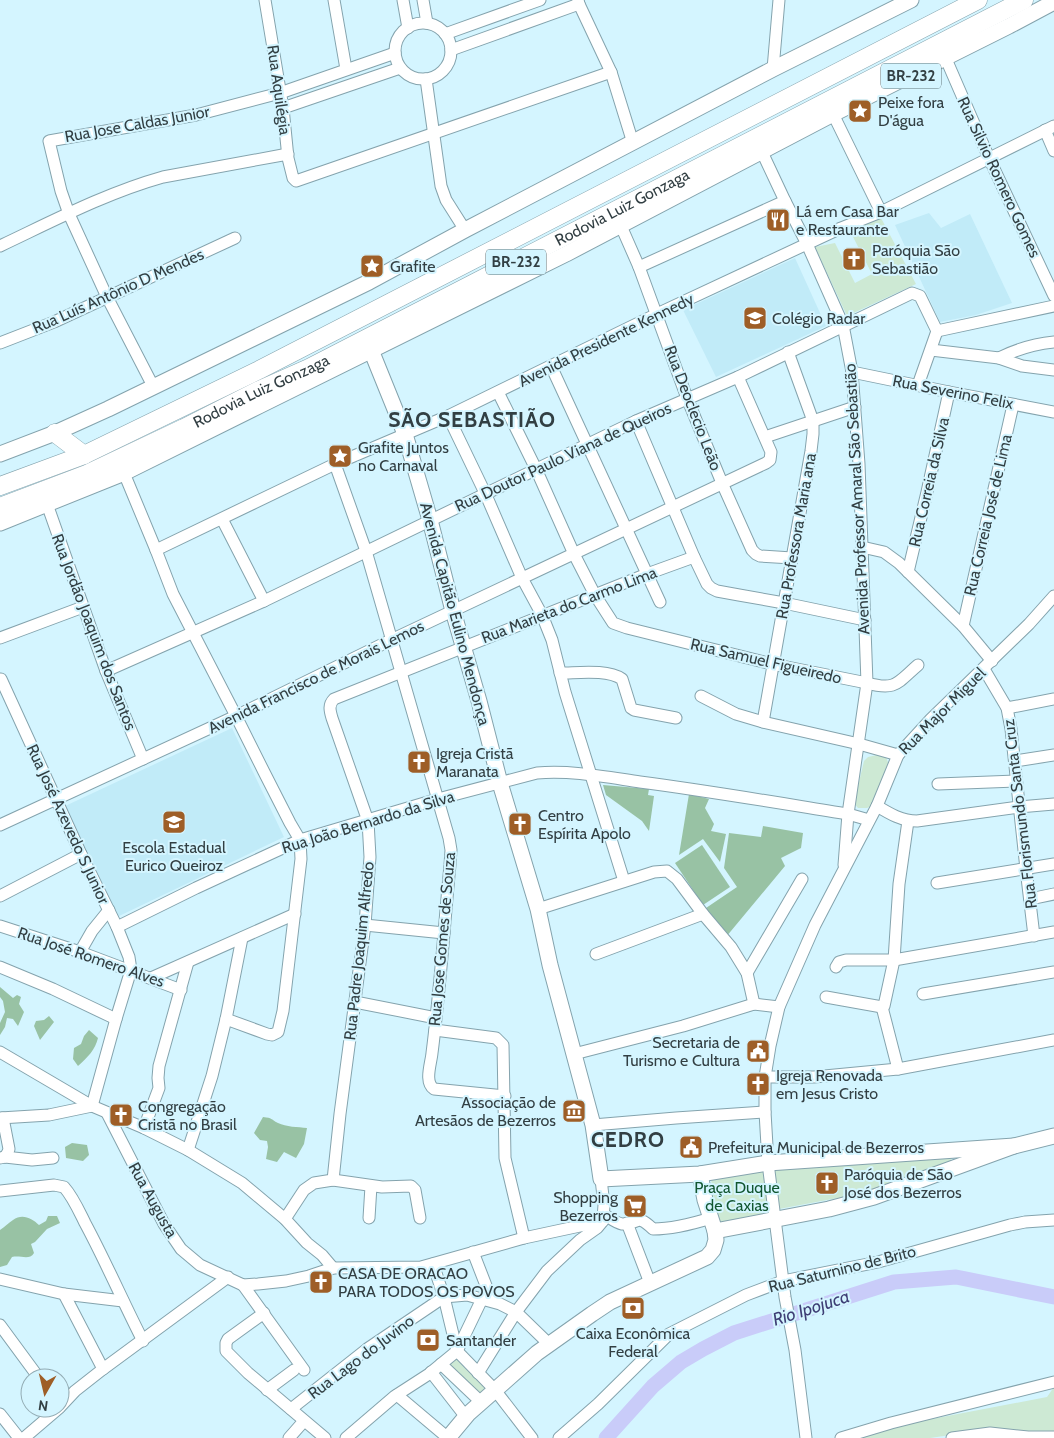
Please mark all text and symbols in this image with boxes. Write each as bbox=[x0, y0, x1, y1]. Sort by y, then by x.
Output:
street label: Rua Aquilégia bbox=[263, 44, 295, 137]
road number: BR-232 bbox=[881, 64, 941, 88]
place label: Peixe fora D'água bbox=[878, 93, 944, 130]
street label: Rua Silvio Romero Gomes bbox=[953, 94, 1045, 261]
place icon: Peixe fora D'água bbox=[847, 98, 873, 124]
street label: Rua Jose Caldas Junior bbox=[63, 102, 212, 146]
street label: Rodovia Luiz Gonzaga bbox=[552, 164, 693, 249]
place label: Lá em Casa Bar e Restaurante bbox=[796, 202, 900, 239]
restaurant icon: Lá em Casa Bar e Restaurante bbox=[765, 207, 791, 233]
place label: Paróquia São Sebastião bbox=[872, 241, 960, 278]
street label: Rua Luís Antônio D Mendes bbox=[29, 244, 207, 337]
church icon: Paróquia São Sebastião bbox=[841, 246, 867, 272]
road number: BR-232 bbox=[486, 250, 546, 274]
place icon: Grafite bbox=[359, 253, 385, 279]
place label: Grafite bbox=[390, 257, 435, 276]
street label: Avenida Presidente Kennedy bbox=[515, 289, 697, 391]
school or university icon: Colégio Radar bbox=[742, 305, 768, 331]
place label: Colégio Radar bbox=[772, 309, 866, 328]
street label: Rua Deoclecio Leão bbox=[660, 343, 726, 473]
street label: Rodovia Luiz Gonzaga bbox=[190, 350, 332, 431]
street label: Avenida Professor Amaral São Sebastião bbox=[840, 363, 874, 635]
street label: Rua Severino Felix bbox=[891, 371, 1016, 413]
street label: Rua Doutor Paulo Viana de Queiros bbox=[452, 398, 675, 516]
district label: SÃO SEBASTIÃO bbox=[388, 407, 556, 432]
street label: Rua Correia da Silva bbox=[905, 415, 953, 549]
street label: Rua Correia José de Lima bbox=[960, 432, 1016, 598]
place label: Grafite Juntos no Carnaval bbox=[358, 438, 449, 475]
place icon: Grafite Juntos no Carnaval bbox=[327, 443, 353, 469]
street label: Rua Professora Maria ana bbox=[772, 451, 820, 620]
street label: Avenida Capitão Eulino Mendonça bbox=[416, 500, 494, 728]
street label: Rua Jordão Joaquim dos Santos bbox=[48, 531, 140, 733]
street label: Rua Marieta do Carmo Lima bbox=[479, 563, 660, 647]
street label: Avenida Francisco de Morais Lemos bbox=[205, 616, 427, 738]
street label: Rua Samuel Figueiredo bbox=[689, 634, 844, 688]
street label: Rua Major Miguel bbox=[895, 663, 990, 758]
street label: Rua Florismundo Santa Cruz bbox=[999, 718, 1041, 910]
street label: Rua José Azevedo S Junior bbox=[23, 741, 114, 908]
place label: Igreja Cristã Maranata bbox=[436, 744, 514, 781]
church icon: Igreja Cristã Maranata bbox=[406, 749, 432, 775]
street label: Rua João Bernardo da Silva bbox=[279, 787, 457, 857]
place label: Centro Espírita Apolo bbox=[538, 806, 631, 843]
school or university icon: Escola Estadual Eurico Queiroz bbox=[161, 809, 187, 835]
church icon: Centro Espírita Apolo bbox=[507, 811, 533, 837]
place label: Escola Estadual Eurico Queiroz bbox=[122, 838, 226, 875]
street label: Rua Jose Gomes de Souza bbox=[425, 851, 459, 1027]
street label: Rua Padre Joaquim Alfredo bbox=[340, 861, 378, 1041]
street label: Rua José Romero Alves bbox=[15, 923, 167, 991]
place label: Secretaria de Turismo e Cultura bbox=[623, 1033, 740, 1070]
public building icon: Secretaria de Turismo e Cultura bbox=[745, 1038, 771, 1064]
place label: Igreja Renovada em Jesus Cristo bbox=[776, 1066, 883, 1103]
church icon: Igreja Renovada em Jesus Cristo bbox=[745, 1071, 771, 1097]
place label: Associação de Artesãos de Bezerros bbox=[415, 1093, 556, 1130]
place label: Congregação Cristã no Brasil bbox=[138, 1097, 237, 1134]
museum icon: Associação de Artesãos de Bezerros bbox=[561, 1098, 587, 1124]
church icon: Congregação Cristã no Brasil bbox=[108, 1102, 134, 1128]
district label: CEDRO bbox=[591, 1127, 665, 1152]
public building icon: Prefeitura Municipal de Bezerros bbox=[678, 1134, 704, 1160]
place label: Prefeitura Municipal de Bezerros bbox=[708, 1138, 925, 1157]
street label: Rua Augusta bbox=[125, 1159, 182, 1241]
place label: Paróquia de São José dos Bezerros bbox=[843, 1165, 962, 1202]
church icon: Paróquia de São José dos Bezerros bbox=[814, 1170, 840, 1196]
park label: Praça Duque de Caxias bbox=[694, 1178, 780, 1215]
place label: Shopping Bezerros bbox=[553, 1188, 619, 1225]
supermarket icon: Shopping Bezerros bbox=[622, 1193, 648, 1219]
street label: Rua Saturnino de Brito bbox=[766, 1241, 918, 1297]
place label: CASA DE ORACAO PARA TODOS OS POVOS bbox=[338, 1264, 515, 1301]
church icon: CASA DE ORACAO PARA TODOS OS POVOS bbox=[308, 1269, 334, 1295]
water label: Rio Ipojuca bbox=[770, 1285, 852, 1331]
bank icon: Caixa Econômica Federal bbox=[620, 1295, 646, 1321]
street label: Rua Lago do Juvino bbox=[304, 1311, 418, 1403]
place label: Caixa Econômica Federal bbox=[576, 1324, 691, 1361]
bank icon: Santander bbox=[415, 1327, 441, 1353]
place label: Santander bbox=[446, 1331, 517, 1350]
north arrow bbox=[20, 1368, 70, 1418]
text: N bbox=[37, 1396, 49, 1415]

